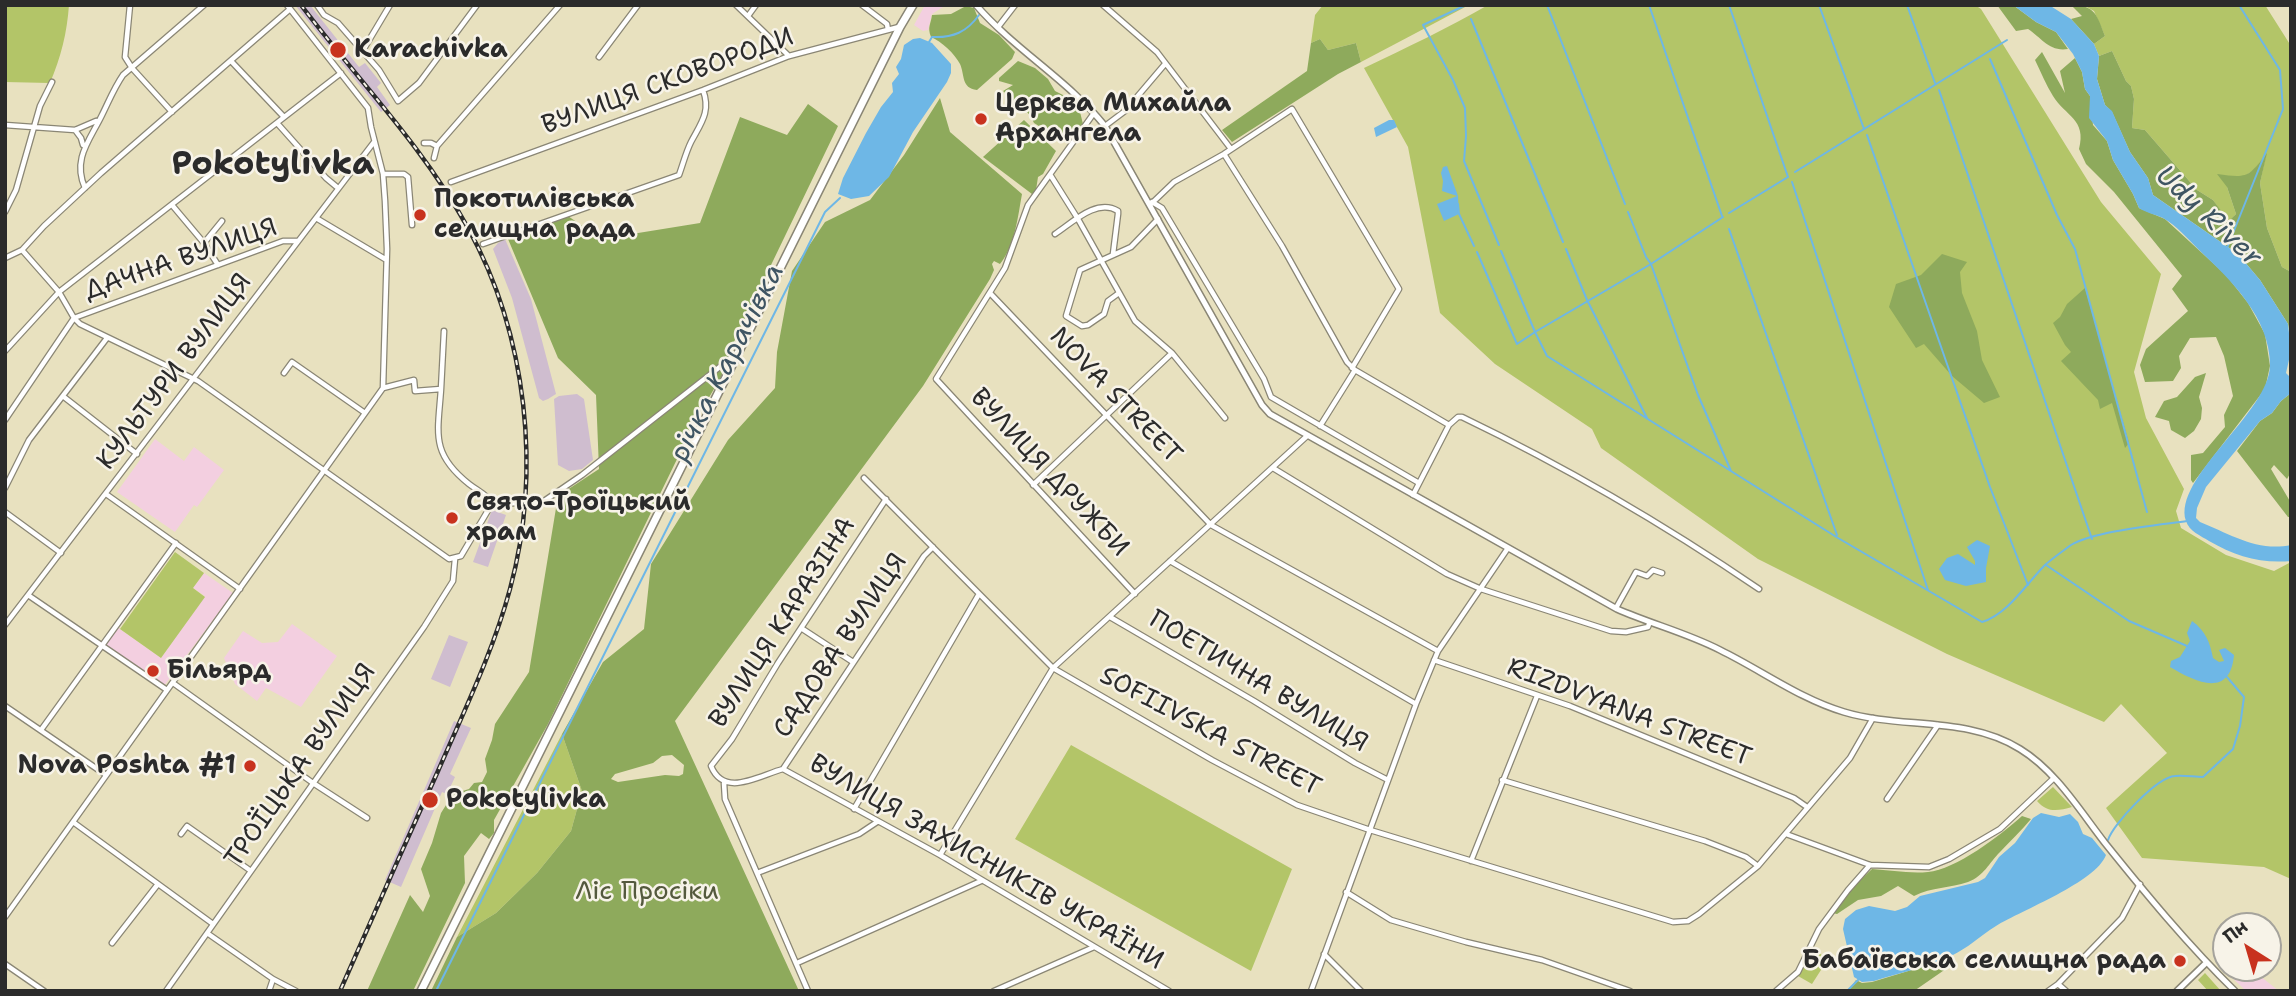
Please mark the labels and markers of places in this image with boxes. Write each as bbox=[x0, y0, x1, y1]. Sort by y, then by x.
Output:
place label: Karachivka bbox=[354, 34, 508, 66]
marker: Karachivka bbox=[328, 40, 348, 60]
place label: Церква Михайла Архангела bbox=[995, 88, 1231, 150]
marker: Церква Михайла Архангела bbox=[973, 111, 989, 127]
place label: Покотилівська селищна рада bbox=[434, 184, 635, 246]
marker: Покотилівська селищна рада bbox=[412, 207, 428, 223]
place label: Свято-Троїцький храм bbox=[466, 487, 691, 548]
marker: Свято-Троїцький храм bbox=[444, 510, 460, 526]
place label: Більярд bbox=[167, 655, 271, 687]
marker: Більярд bbox=[145, 663, 161, 679]
place label: Nova Poshta #1 bbox=[18, 750, 236, 782]
marker: Nova Poshta #1 bbox=[242, 758, 258, 774]
place label: Pokotylivka bbox=[446, 784, 606, 816]
marker: Pokotylivka bbox=[420, 790, 440, 810]
place label: Бабаївська селищна рада bbox=[1802, 945, 2166, 977]
marker: Бабаївська селищна рада bbox=[2172, 953, 2188, 969]

